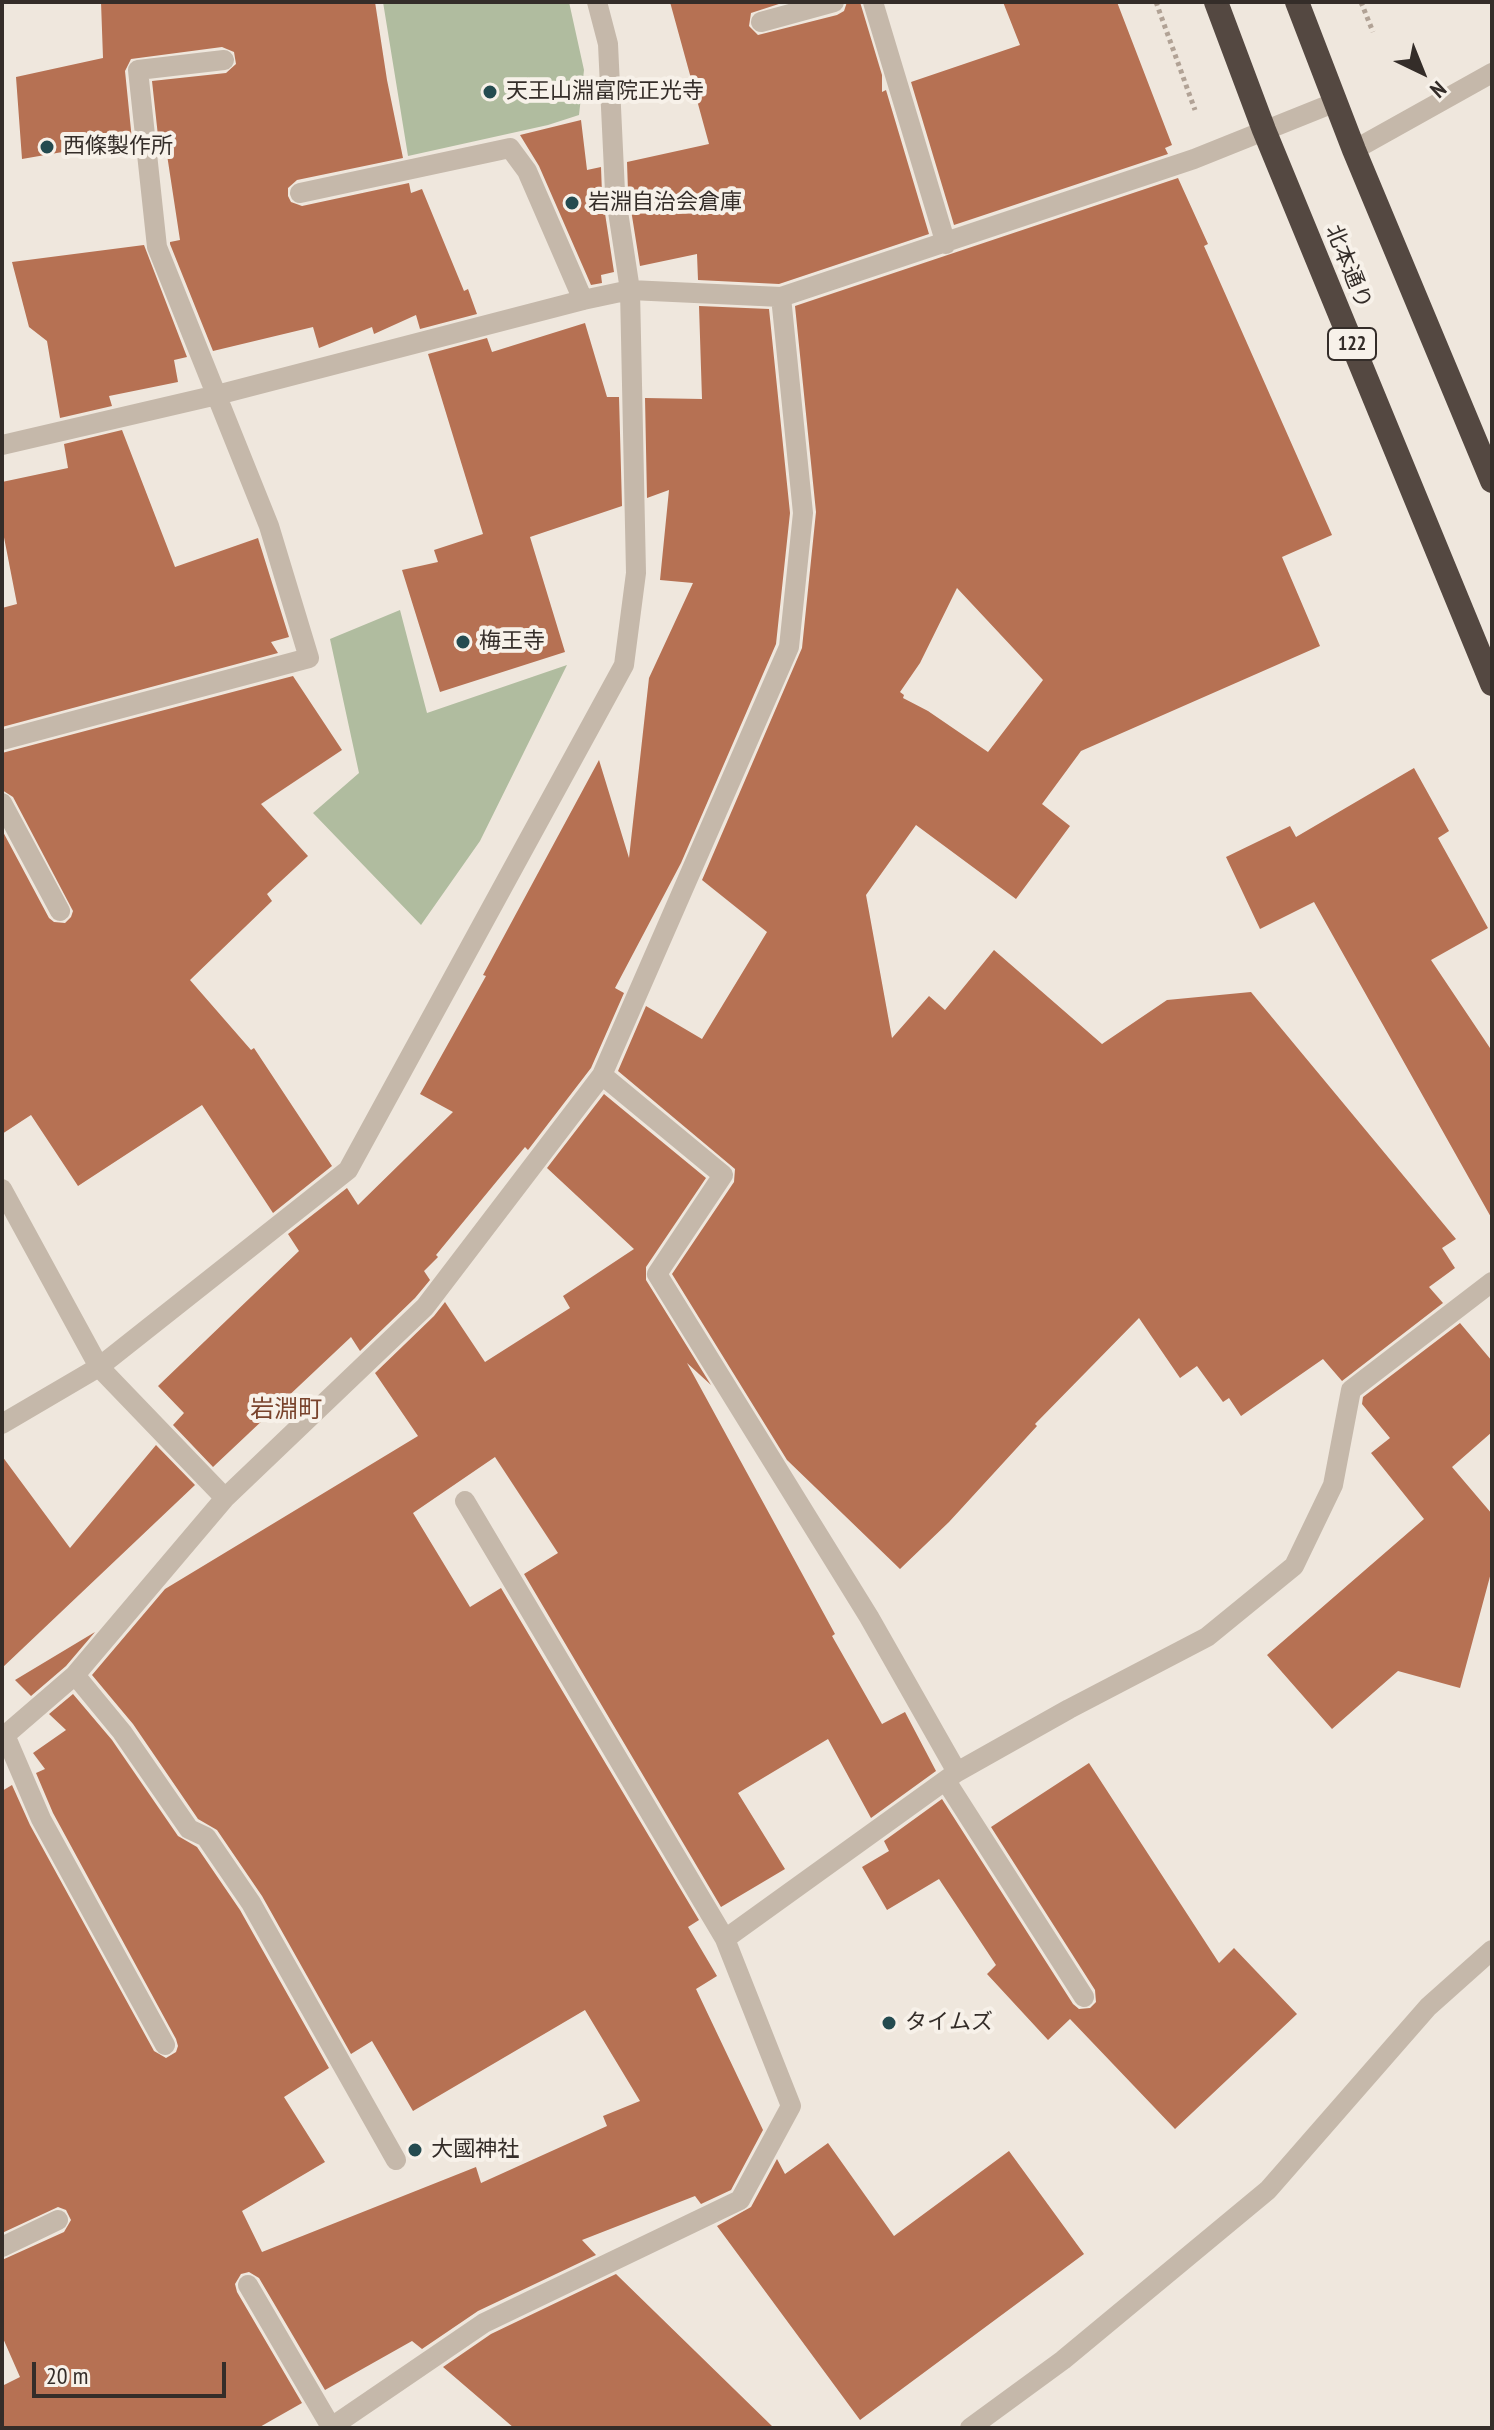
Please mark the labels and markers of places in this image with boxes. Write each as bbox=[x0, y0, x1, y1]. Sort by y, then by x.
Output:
place label: 天王山淵富院正光寺 bbox=[506, 79, 704, 105]
marker: 天王山淵富院正光寺 bbox=[481, 83, 499, 101]
place label: 西條製作所 bbox=[63, 134, 173, 160]
marker: 西條製作所 bbox=[38, 138, 56, 156]
place label: 岩淵自治会倉庫 bbox=[588, 190, 742, 216]
marker: 岩淵自治会倉庫 bbox=[563, 194, 581, 212]
place label: 梅王寺 bbox=[479, 629, 545, 655]
marker: 梅王寺 bbox=[454, 633, 472, 651]
place label: タイムズ bbox=[905, 2010, 993, 2036]
marker: タイムズ bbox=[880, 2014, 898, 2032]
place label: 大國神社 bbox=[431, 2137, 519, 2163]
marker: 大國神社 bbox=[406, 2141, 424, 2159]

